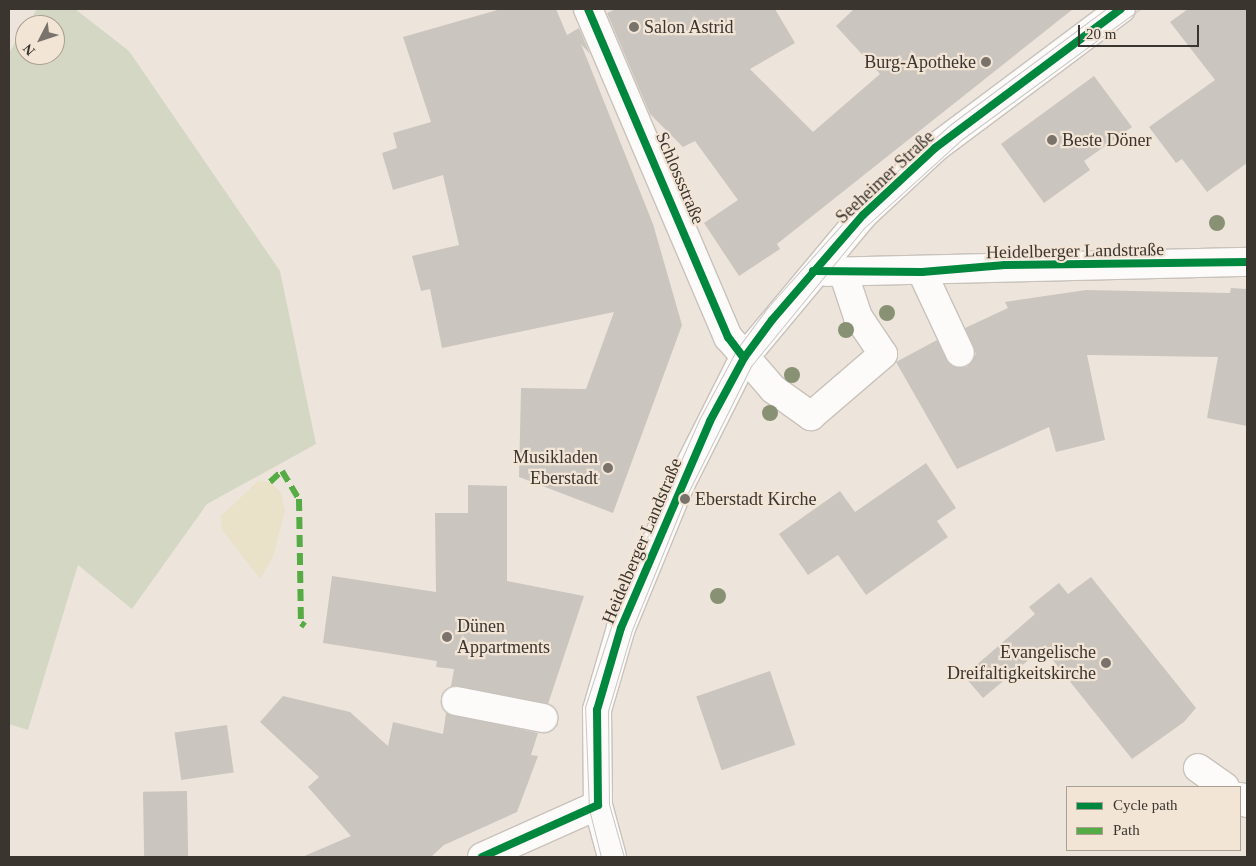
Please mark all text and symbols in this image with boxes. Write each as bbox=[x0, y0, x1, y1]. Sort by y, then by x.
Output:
north arrow bbox=[15, 15, 65, 65]
scale bar bbox=[1081, 15, 1202, 47]
place label: Salon Astrid bbox=[644, 16, 735, 38]
marker: Salon Astrid bbox=[628, 21, 640, 33]
text: 20 m bbox=[1086, 26, 1116, 42]
text: N bbox=[20, 41, 38, 58]
place label: Burg-Apotheke bbox=[864, 51, 976, 73]
marker: Burg-Apotheke bbox=[980, 56, 992, 68]
street label: Seeheimer Straße bbox=[831, 126, 939, 228]
street label: Schlossstraße bbox=[651, 129, 709, 227]
place label: Beste Döner bbox=[1062, 129, 1151, 151]
marker: Beste Döner bbox=[1046, 134, 1058, 146]
street label: Heidelberger Landstraße bbox=[986, 239, 1164, 263]
place label: Musikladen Eberstadt bbox=[513, 447, 598, 489]
street label: Heidelberger Landstraße bbox=[597, 455, 687, 627]
marker: Musikladen Eberstadt bbox=[602, 462, 614, 474]
place label: Eberstadt Kirche bbox=[695, 488, 816, 510]
marker: Eberstadt Kirche bbox=[679, 493, 691, 505]
place label: Dünen Appartments bbox=[457, 616, 550, 659]
marker: Dünen Appartments bbox=[441, 631, 453, 643]
place label: Evangelische Dreifaltigkeitskirche bbox=[947, 642, 1096, 684]
marker: Evangelische Dreifaltigkeitskirche bbox=[1100, 657, 1112, 669]
legend bbox=[1066, 786, 1241, 851]
text: Cycle path bbox=[1113, 797, 1178, 813]
text: Path bbox=[1113, 822, 1140, 838]

